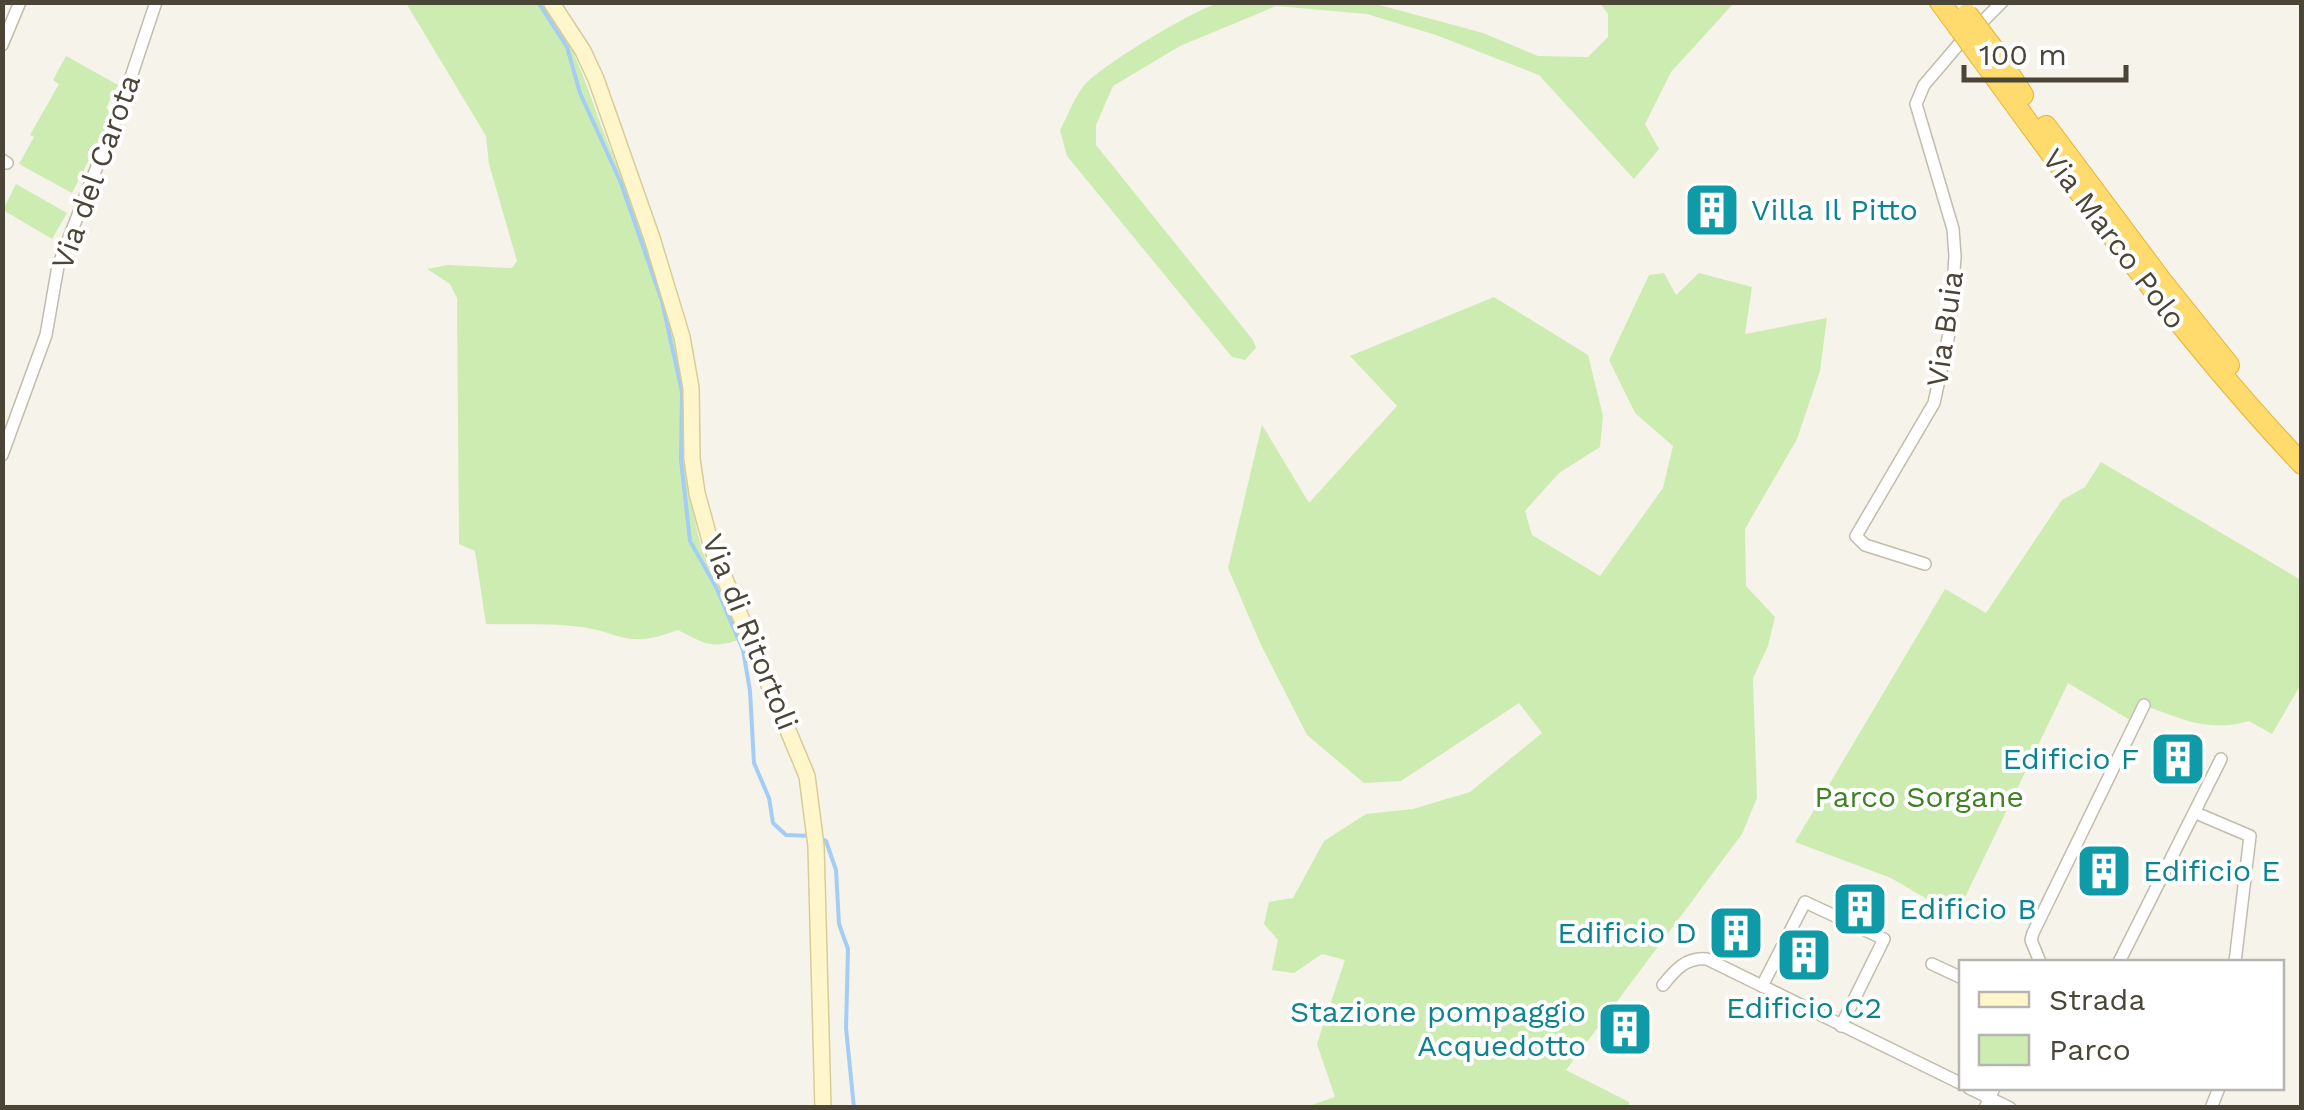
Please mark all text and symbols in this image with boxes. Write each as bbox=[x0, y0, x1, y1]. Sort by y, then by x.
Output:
scale bar bbox=[1964, 20, 2126, 82]
text: 100 m bbox=[1979, 37, 2067, 72]
street label: Via del Carota bbox=[44, 70, 147, 274]
street label: Via Marco Polo bbox=[2035, 142, 2193, 336]
building icon: Villa Il Pitto bbox=[1682, 180, 1742, 240]
place label: Villa Il Pitto bbox=[1751, 192, 1918, 227]
street label: Via Buia bbox=[1919, 269, 1970, 389]
street label: Via di Ritortoli bbox=[695, 529, 806, 735]
building icon: Edificio F bbox=[2148, 729, 2208, 789]
place label: Edificio F bbox=[2003, 741, 2139, 776]
park label: Parco Sorgane bbox=[1814, 779, 2024, 814]
building icon: Edificio E bbox=[2074, 841, 2134, 901]
place label: Edificio E bbox=[2143, 853, 2280, 888]
building icon: Edificio B bbox=[1830, 879, 1890, 939]
place label: Edificio B bbox=[1899, 891, 2037, 926]
building icon: Edificio D bbox=[1706, 903, 1766, 963]
place label: Edificio D bbox=[1557, 915, 1697, 950]
building icon: Edificio C2 bbox=[1774, 925, 1834, 985]
legend bbox=[1959, 960, 2284, 1090]
text: Strada bbox=[2049, 982, 2145, 1017]
place label: Edificio C2 bbox=[1726, 990, 1882, 1025]
place label: Stazione pompaggio Acquedotto bbox=[1290, 994, 1586, 1063]
building icon: Stazione pompaggio Acquedotto bbox=[1595, 999, 1655, 1059]
text: Parco bbox=[2049, 1032, 2131, 1067]

